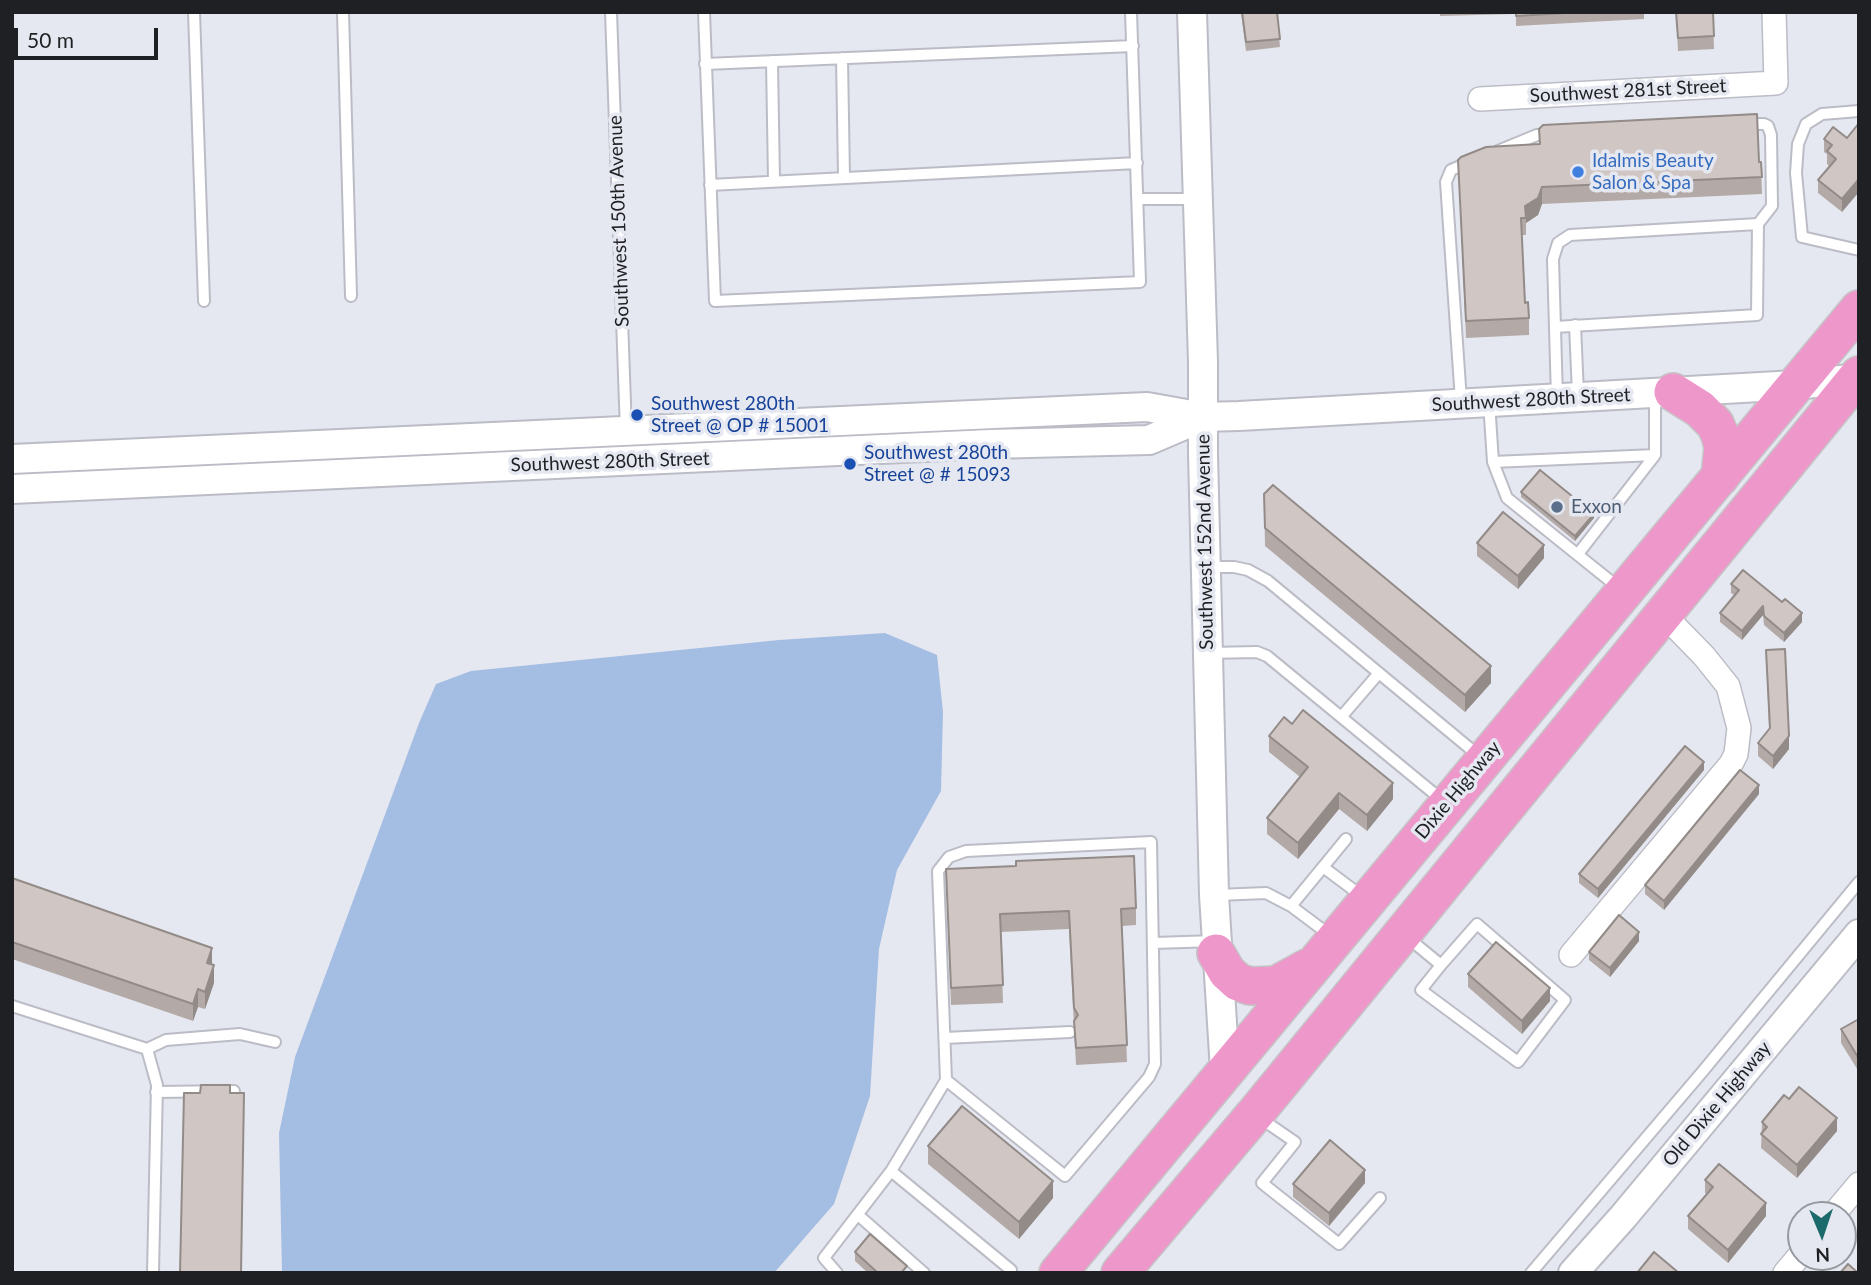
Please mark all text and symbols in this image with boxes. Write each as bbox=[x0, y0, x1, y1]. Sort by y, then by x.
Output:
scale bar bbox=[18, 14, 161, 58]
text: 50 m bbox=[27, 27, 74, 52]
street label: Southwest 281st Street bbox=[1529, 74, 1727, 108]
street label: Southwest 150th Avenue bbox=[604, 115, 634, 327]
place label: Idalmis Beauty Salon & Spa bbox=[1592, 150, 1714, 194]
marker: Idalmis Beauty Salon & Spa bbox=[1570, 164, 1586, 180]
street label: Southwest 280th Street bbox=[1431, 383, 1631, 417]
place label: Southwest 280th Street @ OP # 15001 bbox=[651, 393, 829, 437]
marker: Southwest 280th Street @ OP # 15001 bbox=[629, 407, 645, 423]
street label: Southwest 152nd Avenue bbox=[1192, 434, 1218, 650]
place label: Southwest 280th Street @ # 15093 bbox=[864, 442, 1011, 486]
street label: Southwest 280th Street bbox=[510, 447, 710, 477]
marker: Southwest 280th Street @ # 15093 bbox=[842, 456, 858, 472]
place label: Exxon bbox=[1571, 496, 1622, 518]
marker: Exxon bbox=[1549, 499, 1565, 515]
street label: Dixie Highway bbox=[1410, 736, 1506, 844]
street label: Old Dixie Highway bbox=[1658, 1037, 1776, 1171]
north arrow bbox=[1787, 1201, 1857, 1271]
text: N bbox=[1815, 1244, 1830, 1267]

